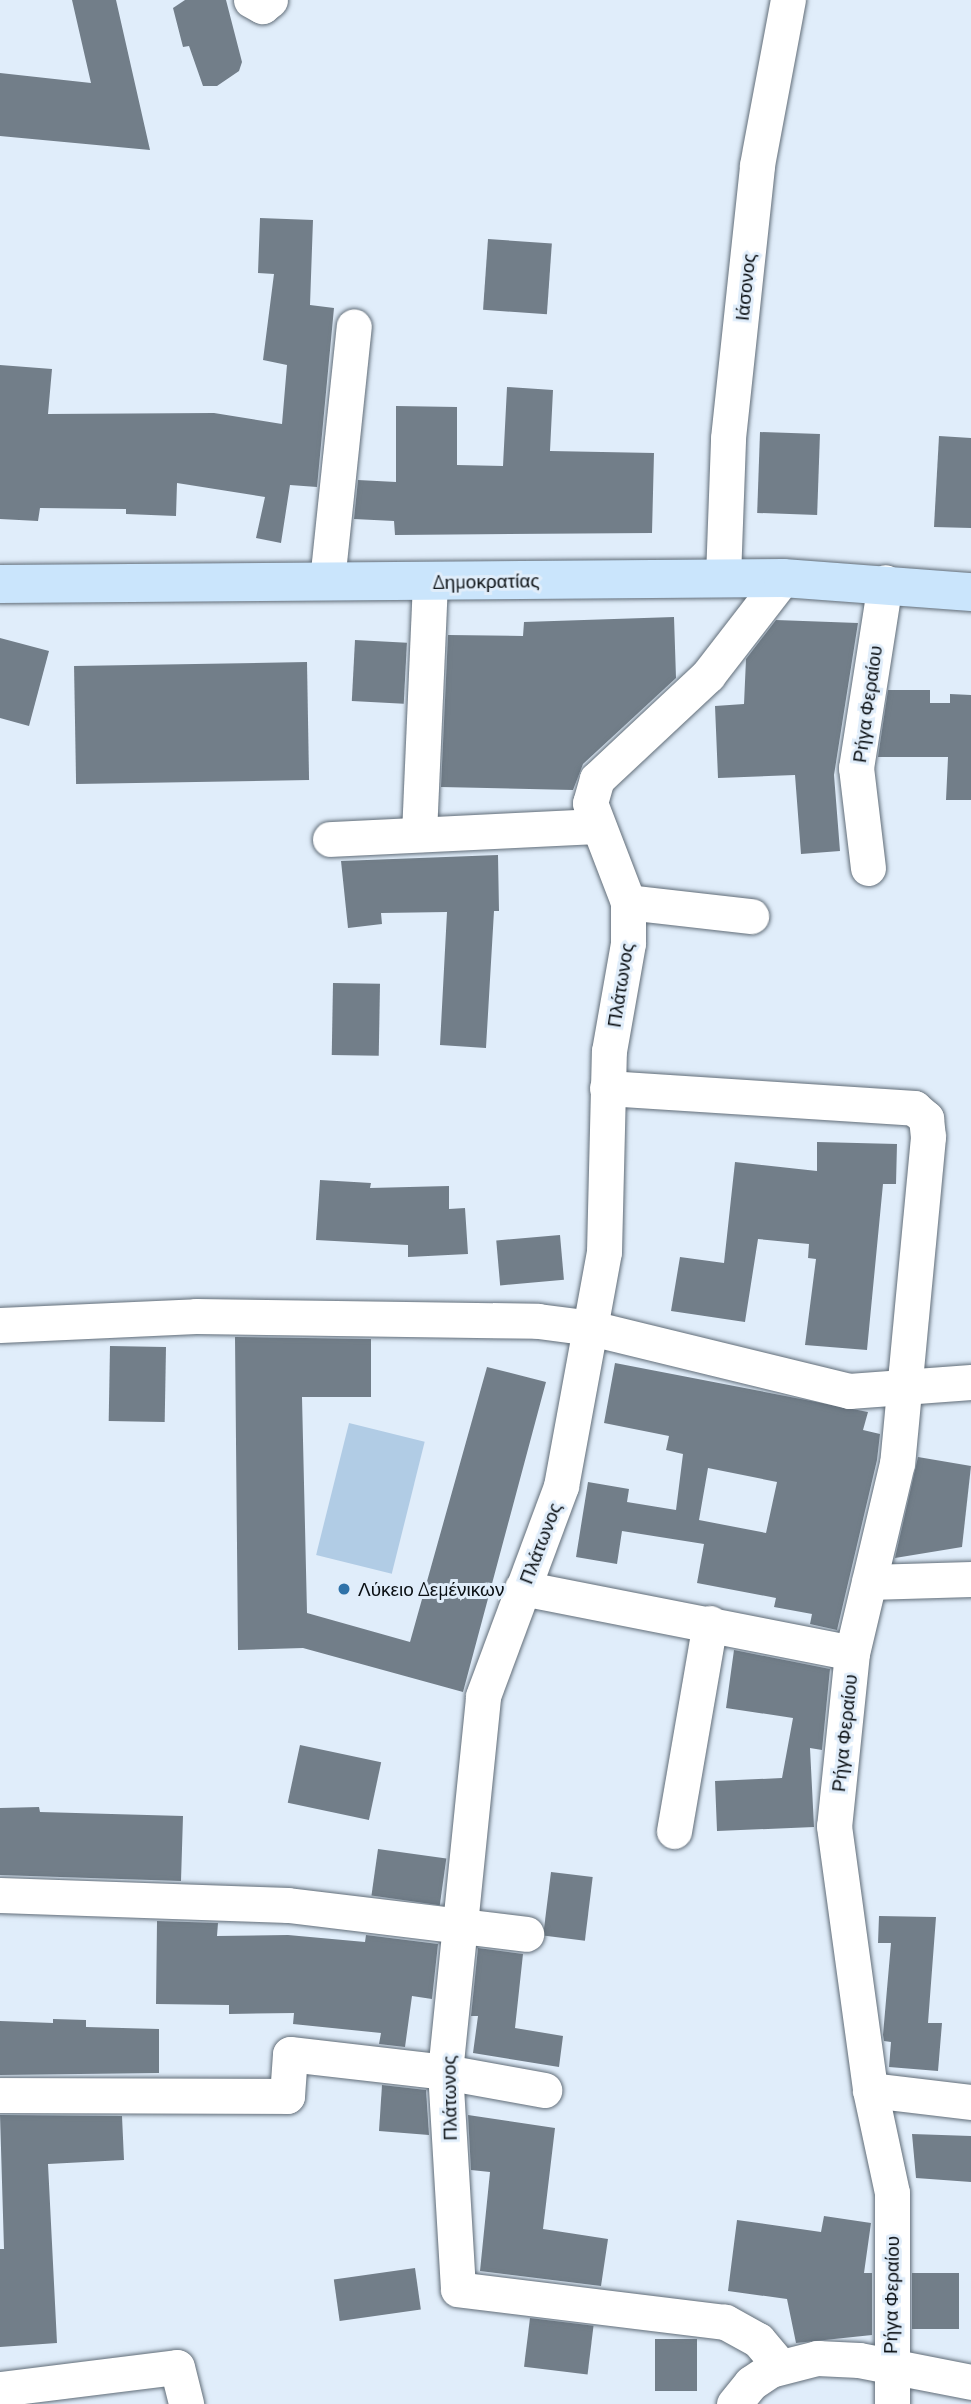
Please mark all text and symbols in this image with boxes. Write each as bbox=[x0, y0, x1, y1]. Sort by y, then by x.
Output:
street label: Ιάσονος bbox=[730, 252, 760, 322]
street label: Δημοκρατίας bbox=[432, 569, 540, 593]
street label: Ρήγα Φεραίου bbox=[847, 644, 887, 764]
street label: Πλάτωνος bbox=[602, 941, 638, 1029]
street label: Πλάτωνος bbox=[514, 1499, 566, 1587]
place label: Λύκειο Δεμένικων bbox=[358, 1578, 504, 1600]
marker: Λύκειο Δεμένικων bbox=[336, 1581, 352, 1597]
street label: Ρήγα Φεραίου bbox=[826, 1673, 862, 1793]
street label: Πλάτωνος bbox=[437, 2055, 461, 2141]
street label: Ρήγα Φεραίου bbox=[879, 2236, 903, 2354]

